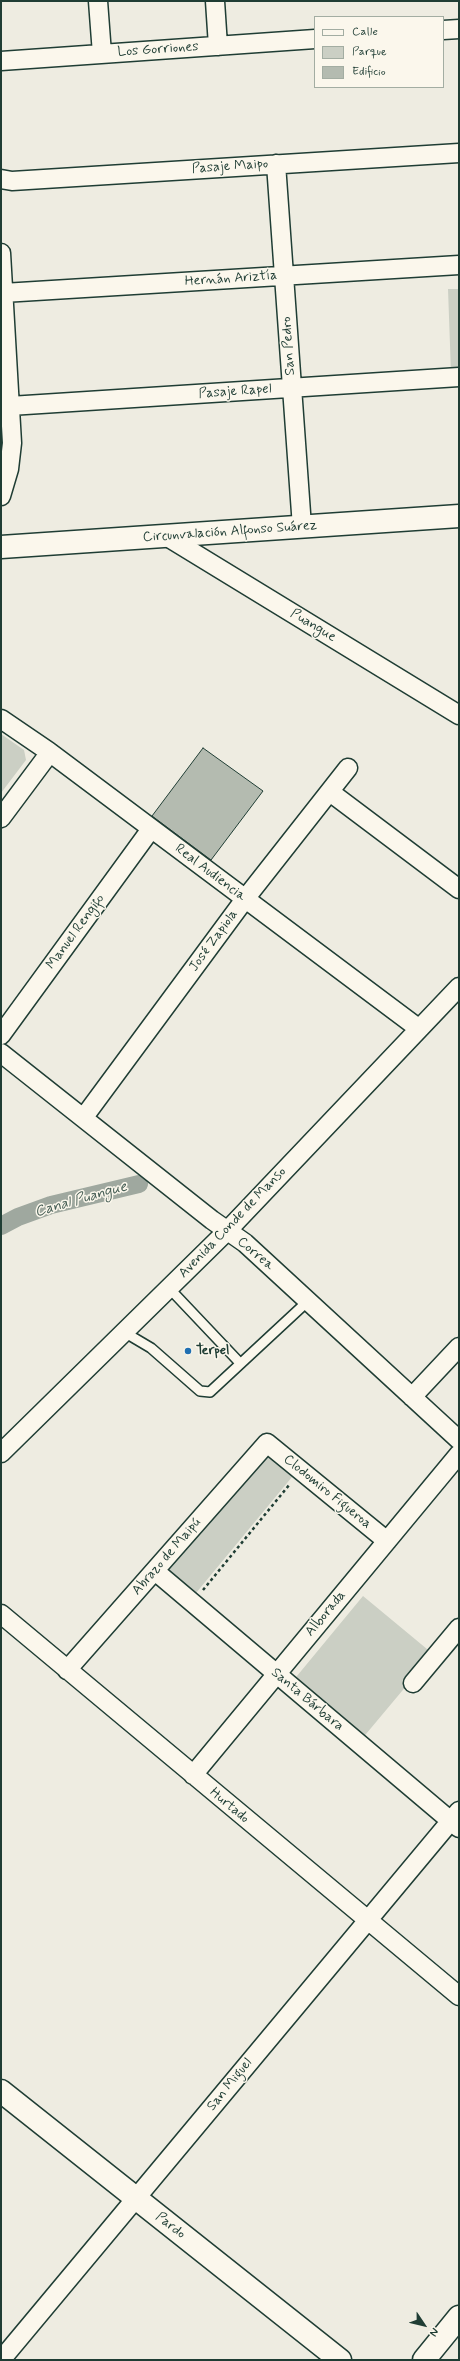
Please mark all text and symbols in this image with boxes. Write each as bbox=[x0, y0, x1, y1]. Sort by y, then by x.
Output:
legend bbox=[314, 16, 444, 88]
text: Calle bbox=[352, 24, 378, 40]
street label: Los Gorriones bbox=[117, 39, 199, 61]
text: Parque bbox=[352, 44, 387, 60]
text: Edificio bbox=[352, 64, 386, 80]
street label: Pasaje Maipo bbox=[191, 156, 269, 178]
street label: Hernán Ariztía bbox=[184, 267, 278, 291]
street label: San Pedro bbox=[279, 316, 299, 376]
street label: Pasaje Rapel bbox=[198, 381, 272, 403]
street label: Circunvalación Alfonso Suárez bbox=[142, 518, 318, 546]
street label: Puangue bbox=[287, 606, 339, 646]
street label: Real Audiencia bbox=[171, 841, 249, 905]
street label: Manuel Rengifo bbox=[43, 891, 109, 973]
street label: José Zapiola bbox=[186, 907, 242, 975]
street label: Avenida Conde de Manso bbox=[176, 1164, 290, 1282]
water label: Canal Puangue bbox=[33, 1178, 129, 1222]
street label: Correa bbox=[233, 1234, 277, 1274]
place label: Terpel bbox=[196, 1343, 230, 1359]
marker: Terpel bbox=[183, 1346, 193, 1356]
street label: Clodomiro Figueroa bbox=[280, 1451, 374, 1533]
street label: Abrazo de Maipú bbox=[129, 1515, 205, 1599]
street label: Alborada bbox=[302, 1588, 350, 1640]
street label: Santa Bárbara bbox=[267, 1665, 347, 1735]
street label: Hurtado bbox=[206, 1785, 252, 1827]
street label: San Miguel bbox=[204, 2055, 256, 2115]
street label: Pardo bbox=[152, 2209, 188, 2243]
north arrow bbox=[404, 2305, 444, 2345]
text: N bbox=[426, 2325, 442, 2339]

